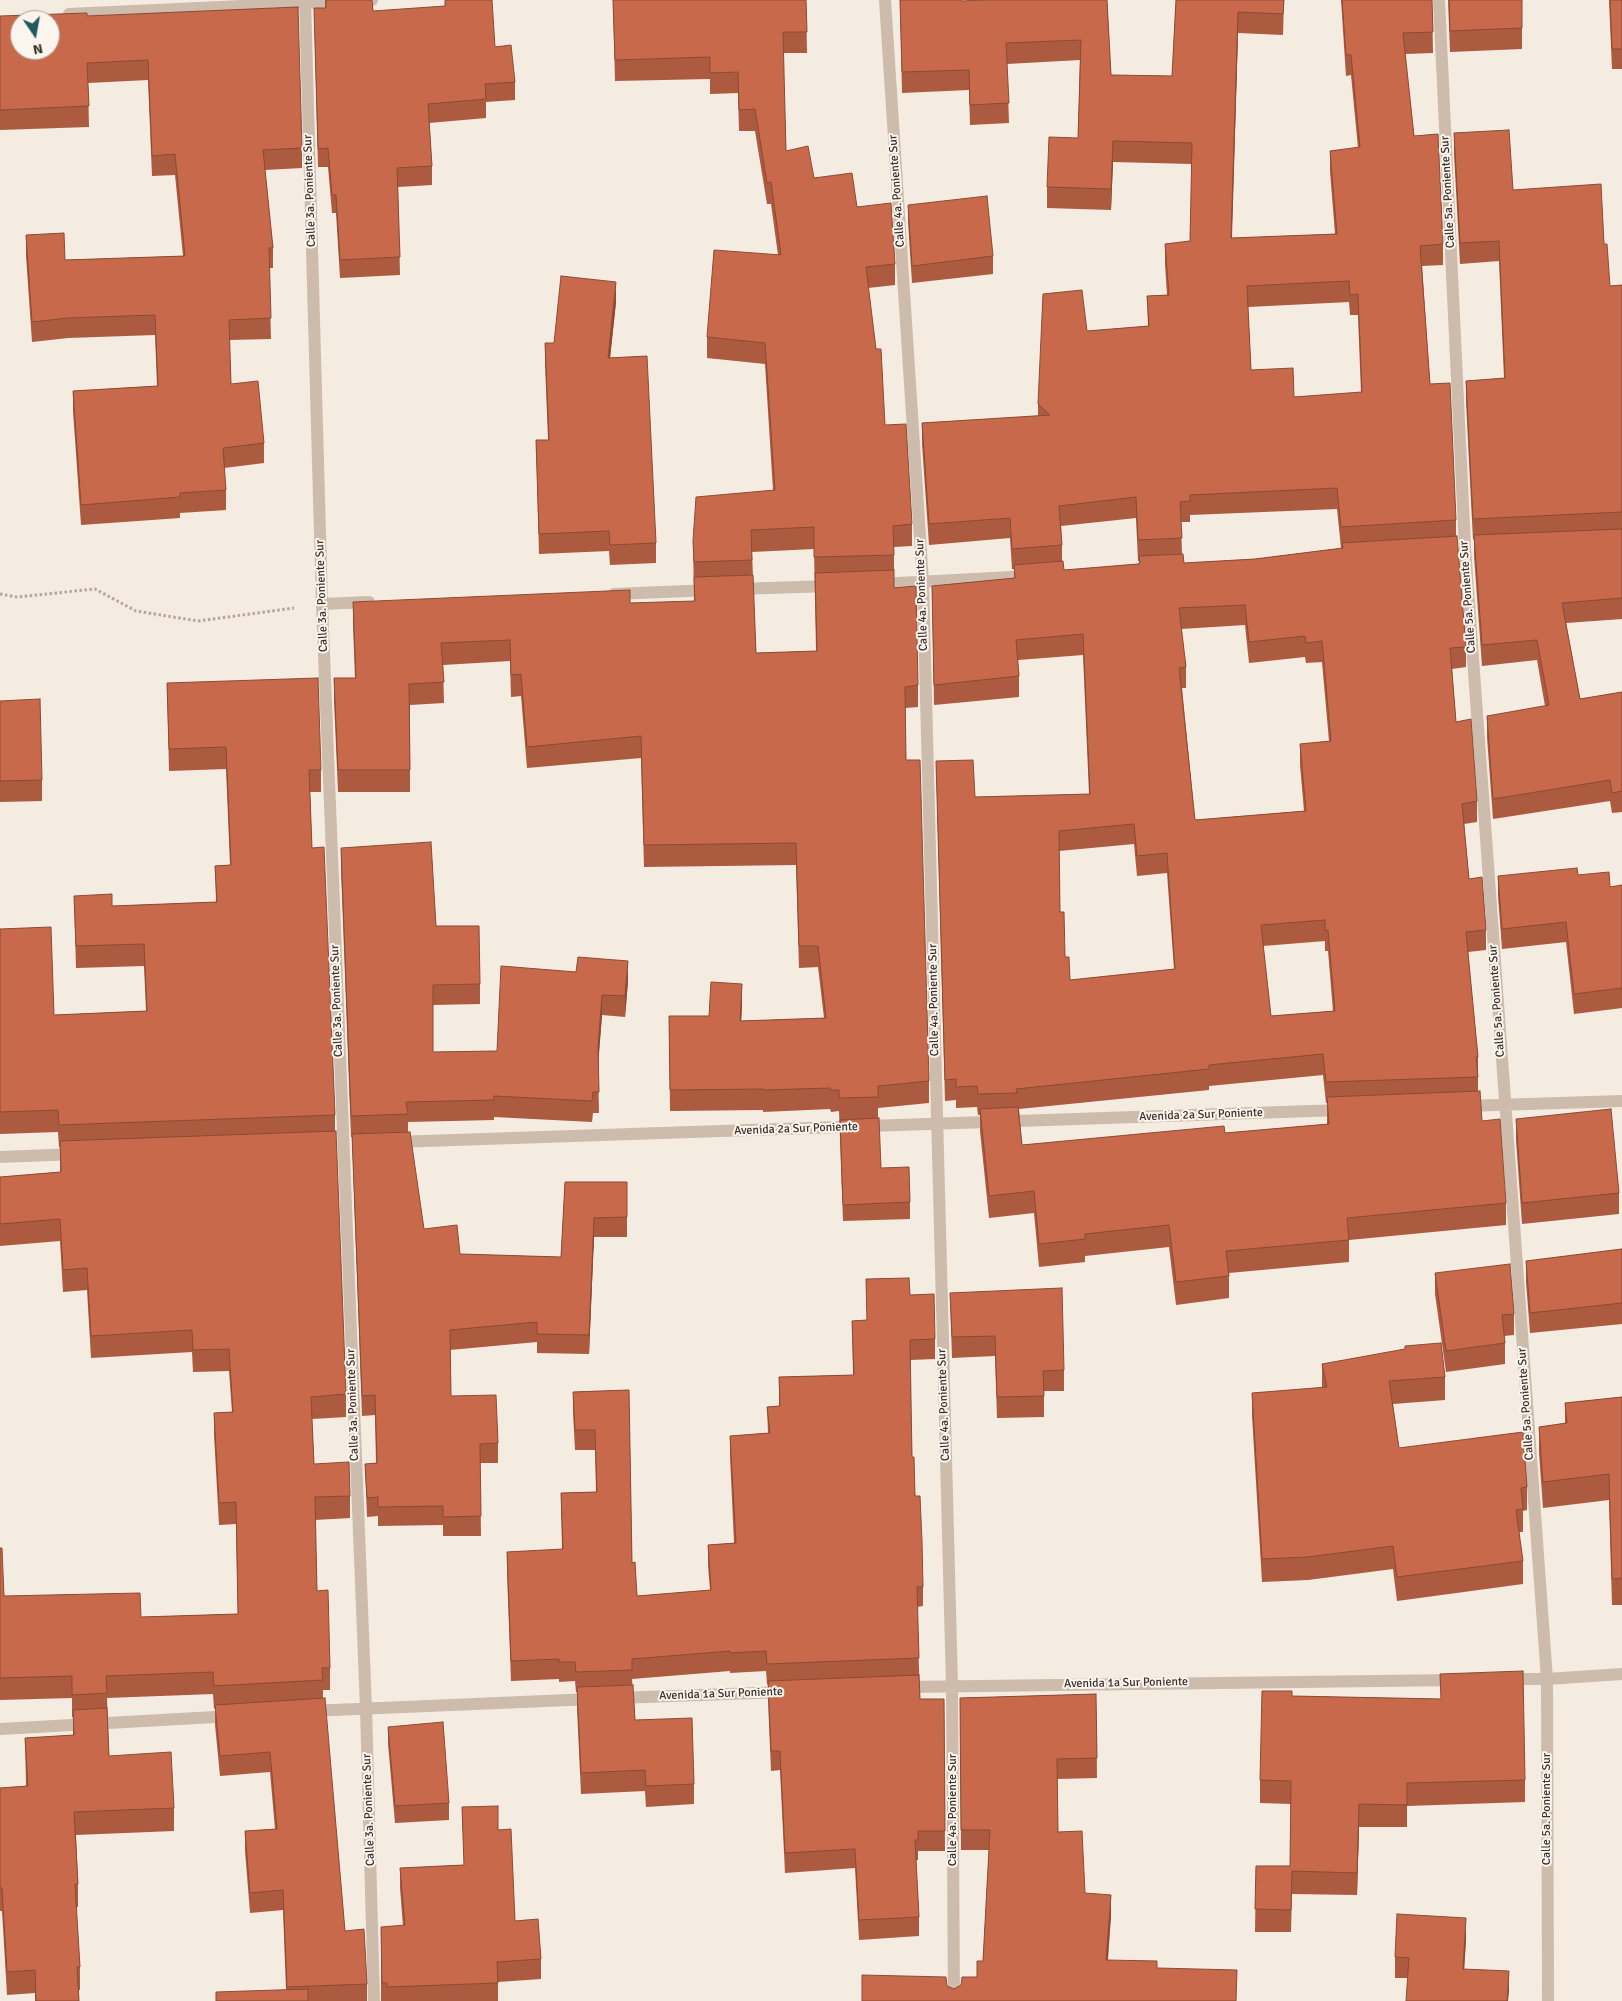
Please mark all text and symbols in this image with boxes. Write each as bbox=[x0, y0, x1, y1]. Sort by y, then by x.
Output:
north arrow bbox=[10, 10, 60, 60]
text: N bbox=[31, 40, 45, 59]
street label: Calle 4a. Poniente Sur bbox=[886, 134, 908, 248]
street label: Calle 3a. Poniente Sur bbox=[301, 135, 319, 247]
street label: Calle 5a. Poniente Sur bbox=[1438, 135, 1458, 249]
street label: Calle 4a. Poniente Sur bbox=[913, 539, 931, 651]
street label: Calle 3a. Poniente Sur bbox=[313, 540, 331, 652]
street label: Calle 5a. Poniente Sur bbox=[1457, 540, 1479, 654]
street label: Calle 4a. Poniente Sur bbox=[926, 944, 942, 1056]
street label: Calle 5a. Poniente Sur bbox=[1486, 944, 1508, 1058]
street label: Calle 3a. Poniente Sur bbox=[328, 945, 346, 1057]
street label: Avenida 2a Sur Poniente bbox=[1139, 1106, 1263, 1124]
street label: Avenida 2a Sur Poniente bbox=[734, 1120, 858, 1138]
street label: Calle 5a. Poniente Sur bbox=[1515, 1347, 1537, 1461]
street label: Calle 3a. Poniente Sur bbox=[344, 1349, 362, 1461]
street label: Calle 4a. Poniente Sur bbox=[935, 1349, 953, 1461]
street label: Avenida 1a Sur Poniente bbox=[1064, 1675, 1188, 1691]
street label: Avenida 1a Sur Poniente bbox=[659, 1685, 783, 1703]
street label: Calle 5a. Poniente Sur bbox=[1540, 1753, 1554, 1865]
street label: Calle 3a. Poniente Sur bbox=[360, 1754, 378, 1866]
street label: Calle 4a. Poniente Sur bbox=[946, 1754, 960, 1866]

